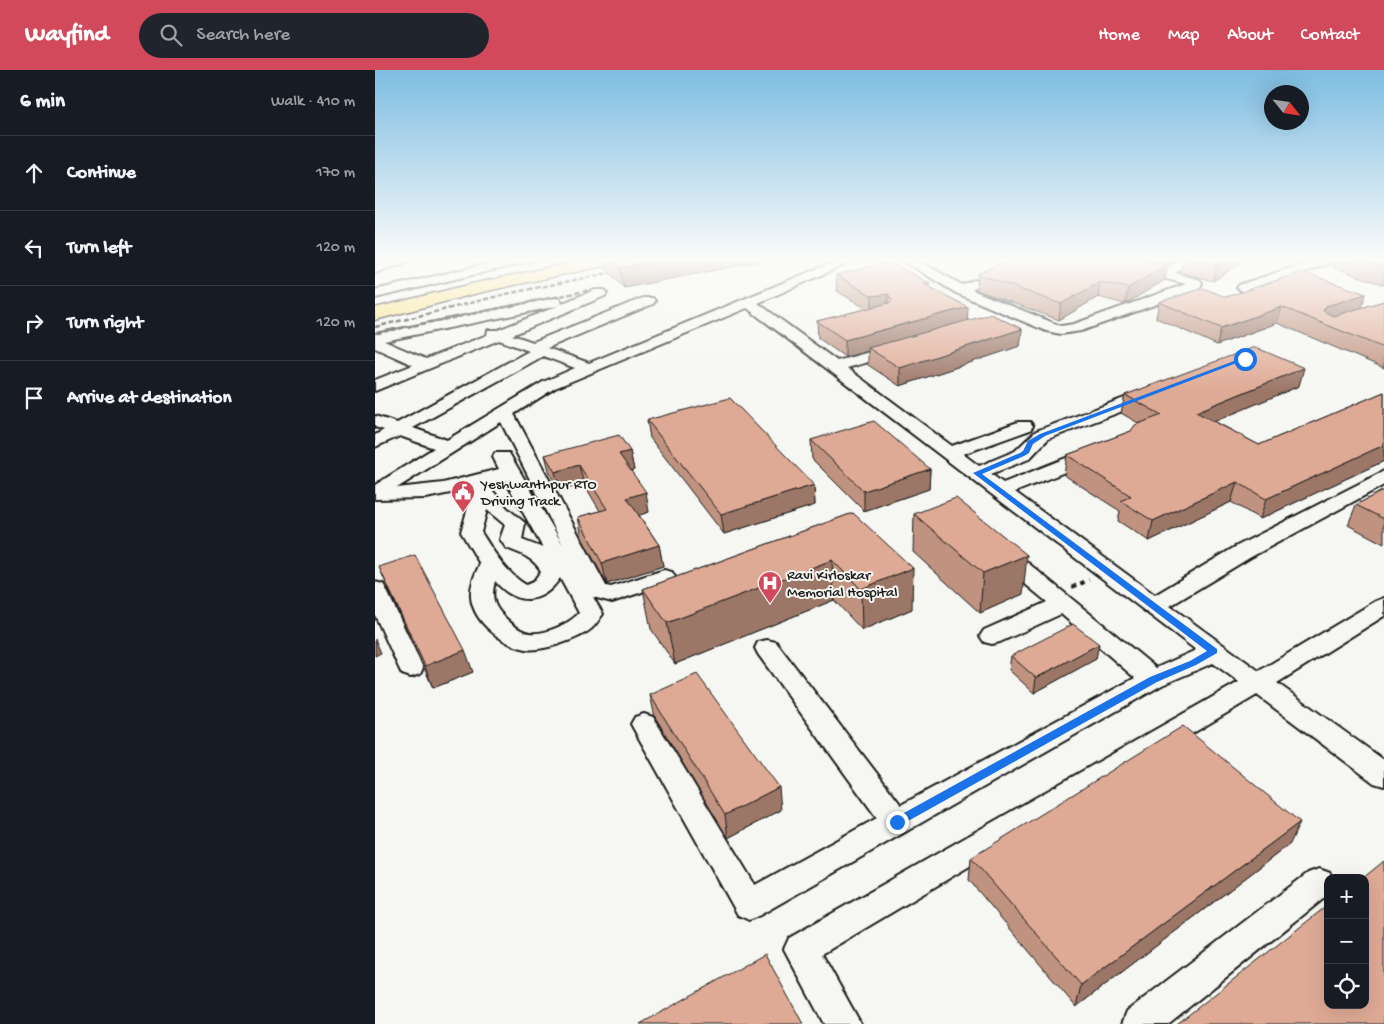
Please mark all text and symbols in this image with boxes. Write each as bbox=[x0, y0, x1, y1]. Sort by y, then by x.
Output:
search box bbox=[139, 13, 489, 58]
text: Wayfind bbox=[25, 21, 109, 50]
icon: search bbox=[157, 21, 185, 49]
text: Search here bbox=[197, 24, 290, 47]
text: Home bbox=[1098, 25, 1140, 46]
text: Map bbox=[1168, 25, 1199, 46]
text: About bbox=[1227, 25, 1273, 46]
text: Contact bbox=[1301, 25, 1359, 46]
north arrow bbox=[1264, 85, 1309, 130]
text: 6 min bbox=[20, 90, 65, 115]
text: Walk · 410 m bbox=[271, 93, 355, 112]
icon: ahead bbox=[20, 159, 48, 187]
text: Continue bbox=[67, 162, 136, 185]
text: 170 m bbox=[316, 164, 355, 183]
icon: left bbox=[20, 234, 48, 262]
text: Turn left bbox=[67, 237, 131, 260]
text: 120 m bbox=[316, 239, 355, 258]
icon: right bbox=[20, 309, 48, 337]
text: Turn right bbox=[67, 312, 143, 335]
text: 120 m bbox=[316, 314, 355, 333]
route start bbox=[1234, 348, 1257, 371]
icon: arrive bbox=[20, 384, 48, 412]
text: Arrive at destination bbox=[67, 387, 231, 410]
place label: Yeshwanthpur RTO Driving Track bbox=[479, 476, 596, 511]
public building icon: Yeshwanthpur RTO Driving Track bbox=[450, 479, 476, 513]
place label: Ravi Kirloskar Memorial Hospital bbox=[787, 567, 898, 602]
hospital icon: Ravi Kirloskar Memorial Hospital bbox=[757, 570, 783, 604]
route end bbox=[886, 811, 909, 834]
map controls bbox=[1324, 874, 1369, 1009]
button: + bbox=[1324, 874, 1369, 919]
button: − bbox=[1324, 919, 1369, 964]
button: locate bbox=[1324, 964, 1369, 1009]

